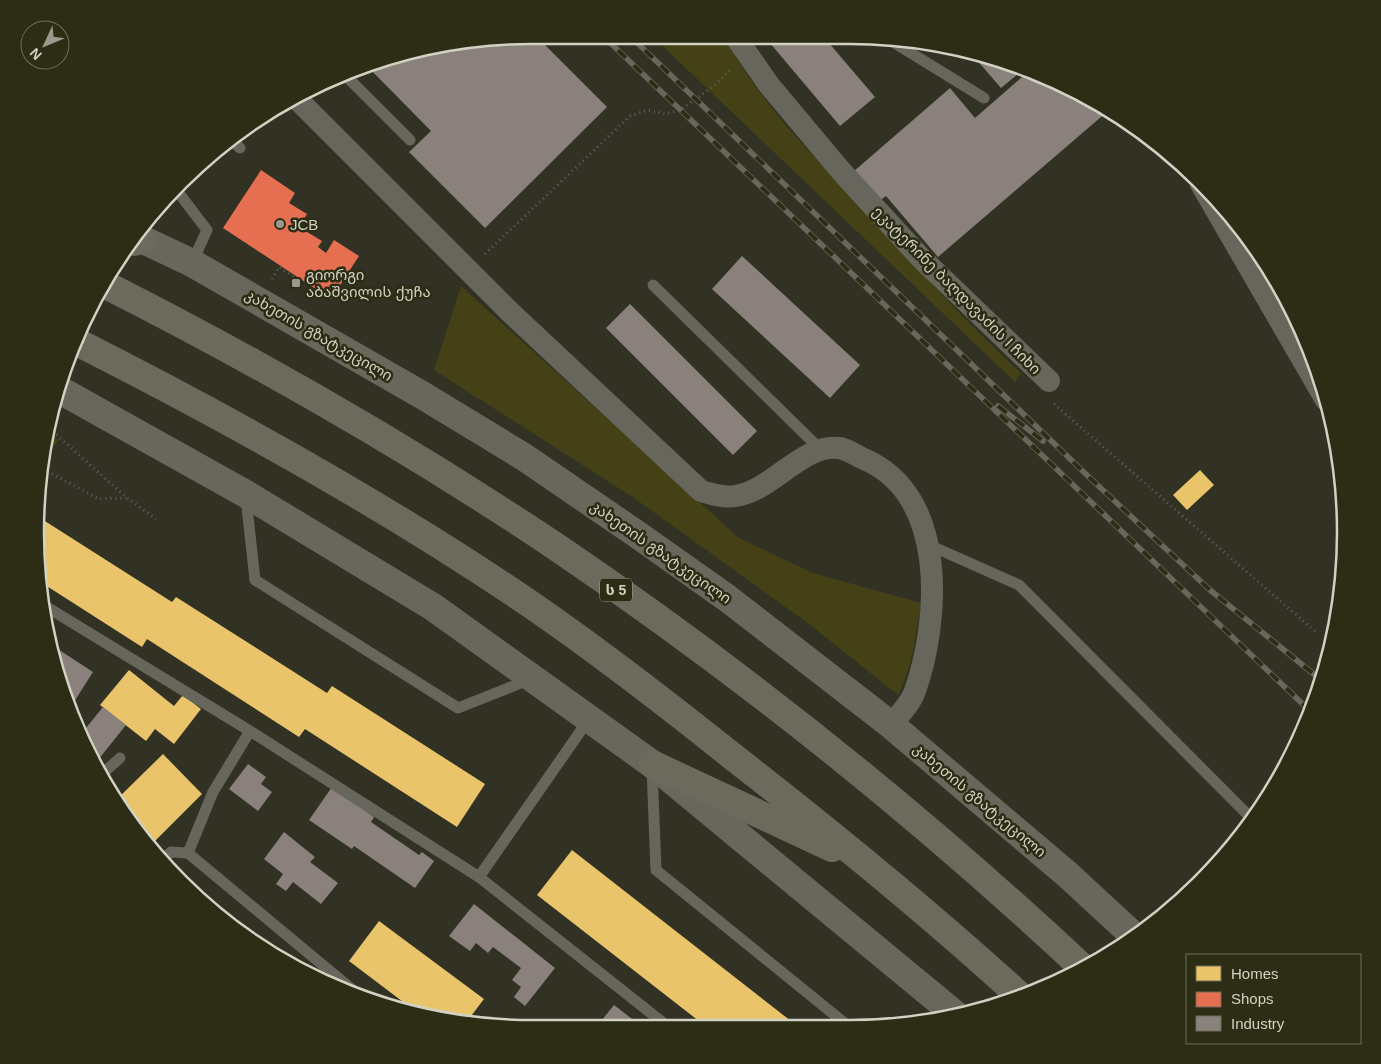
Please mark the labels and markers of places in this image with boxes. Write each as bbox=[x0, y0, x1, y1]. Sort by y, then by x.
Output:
place label: JCB bbox=[290, 216, 318, 233]
marker: JCB bbox=[274, 218, 286, 230]
place label: გიორგი აბაშვილის ქუჩა bbox=[306, 266, 431, 301]
marker: გიორგი აბაშვილის ქუჩა bbox=[290, 277, 302, 289]

